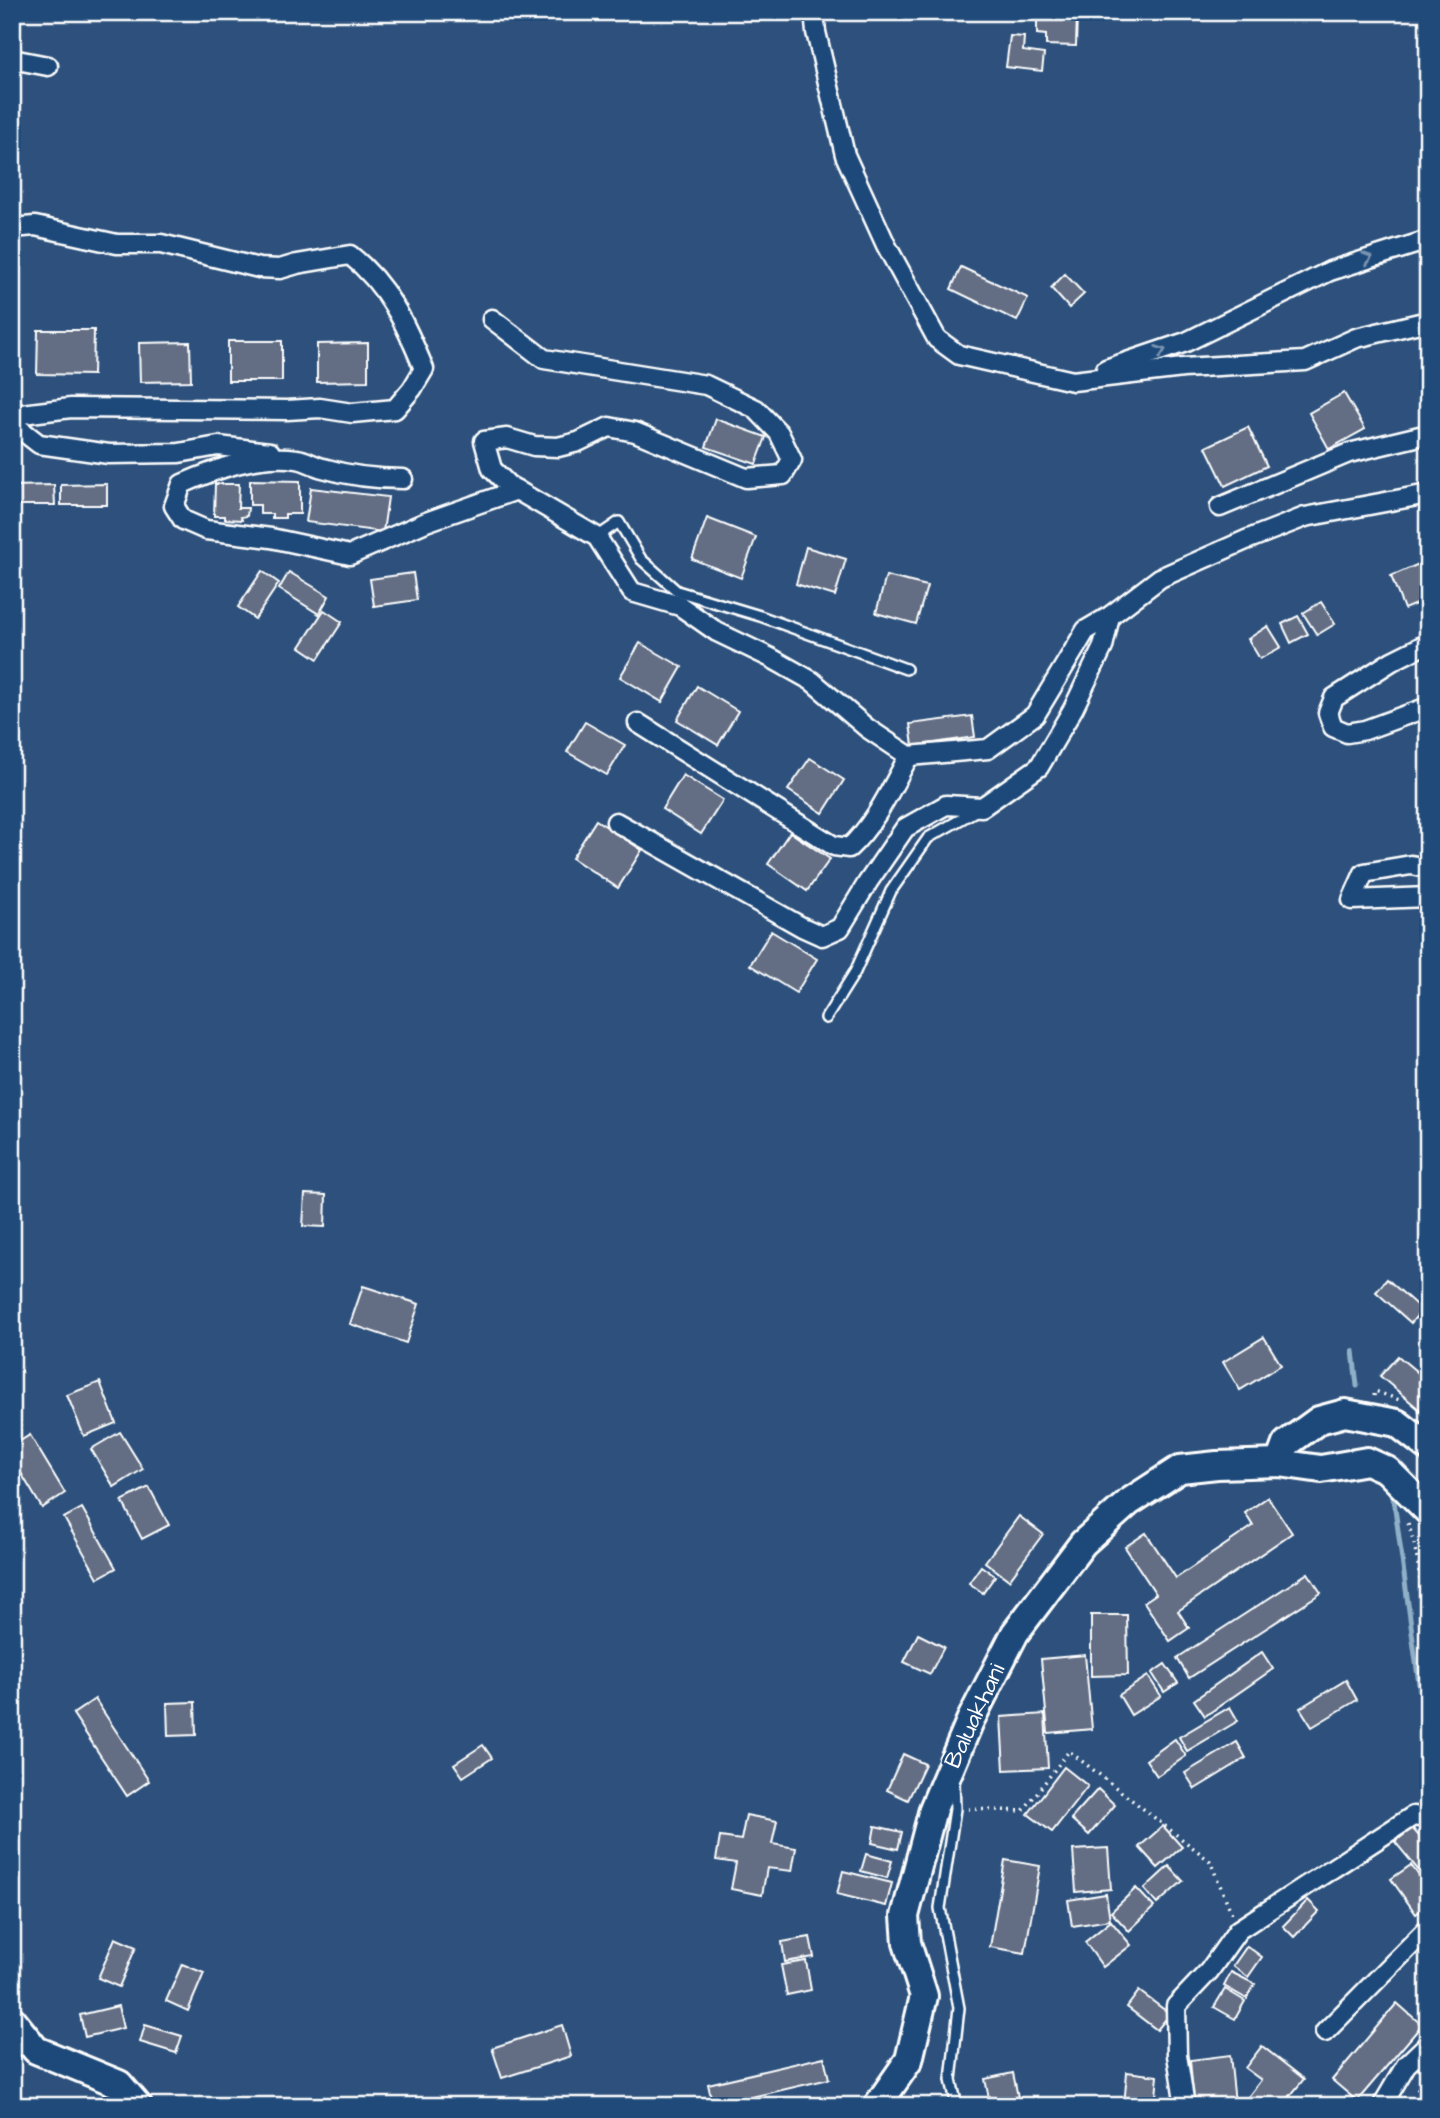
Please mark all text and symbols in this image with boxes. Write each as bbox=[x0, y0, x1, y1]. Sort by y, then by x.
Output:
one-way arrow bbox=[1362, 252, 1374, 267]
one-way arrow bbox=[1154, 345, 1166, 359]
street label: Baluakhani bbox=[936, 1658, 1014, 1774]

